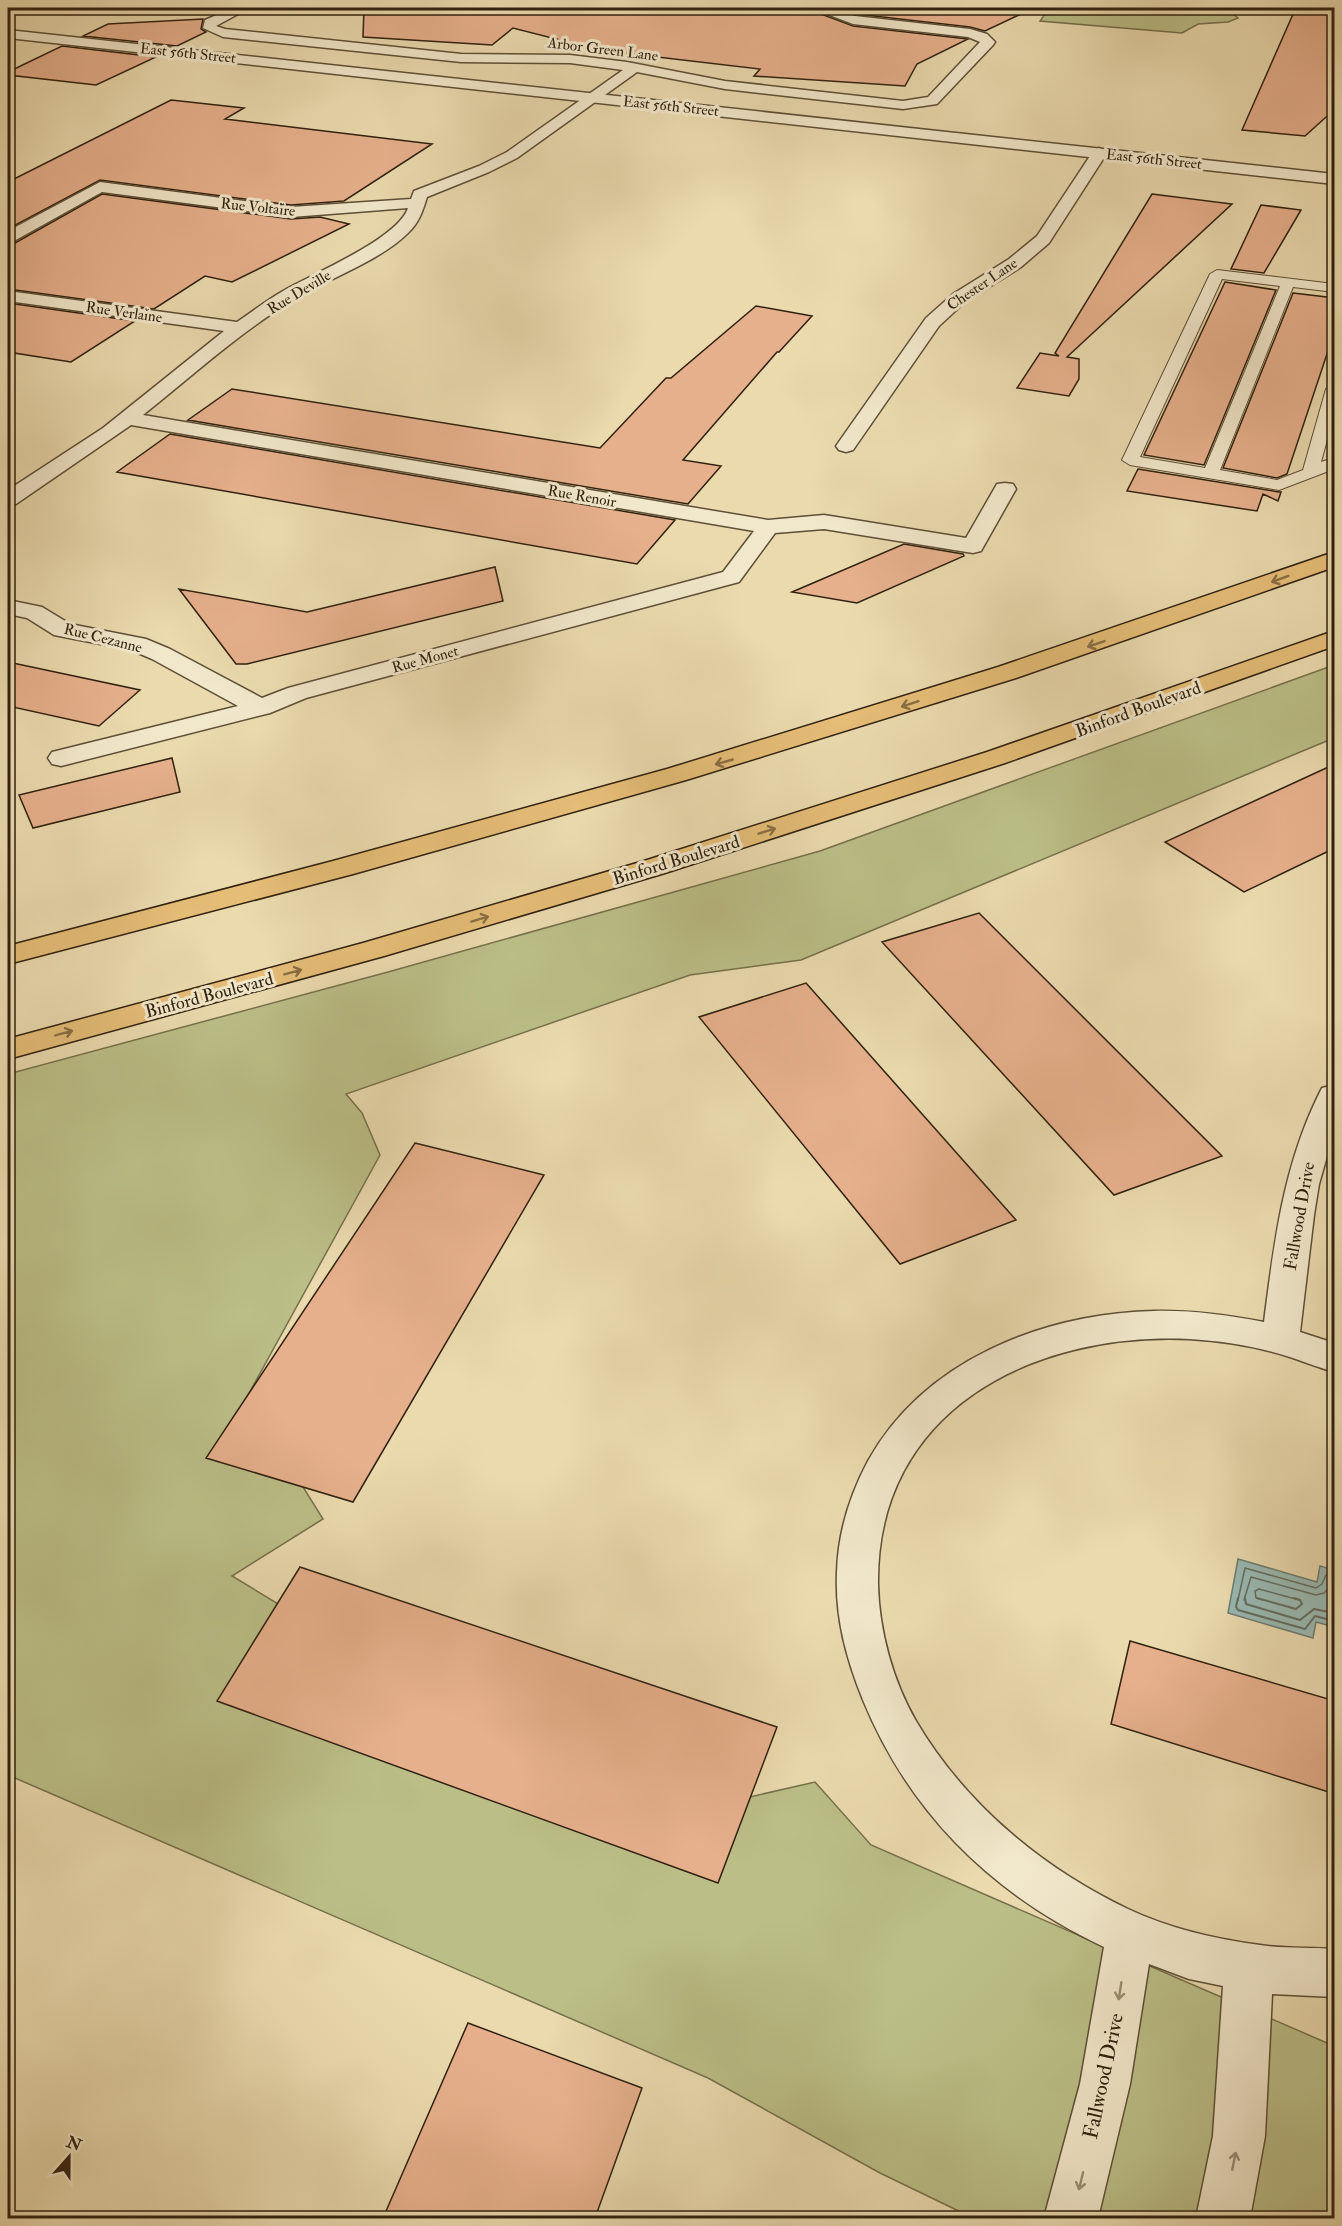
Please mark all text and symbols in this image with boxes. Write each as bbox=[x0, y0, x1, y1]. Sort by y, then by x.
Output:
street label: Arbor Green Lane bbox=[546, 33, 659, 66]
street label: East 56th Street bbox=[139, 39, 237, 68]
street label: East 56th Street bbox=[622, 92, 720, 121]
street label: East 56th Street bbox=[1105, 145, 1203, 174]
street label: Rue Voltaire bbox=[220, 194, 296, 221]
street label: Chester Lane bbox=[943, 254, 1021, 315]
street label: Rue Deville bbox=[264, 266, 334, 319]
street label: Rue Verlaine bbox=[85, 298, 163, 327]
street label: Rue Renoir bbox=[546, 481, 618, 512]
one-way arrow bbox=[1271, 575, 1289, 586]
street label: Rue Cezanne bbox=[62, 620, 144, 657]
one-way arrow bbox=[1087, 639, 1105, 650]
street label: Rue Monet bbox=[390, 641, 461, 677]
street label: Binford Boulevard bbox=[1072, 676, 1204, 743]
one-way arrow bbox=[901, 699, 920, 710]
one-way arrow bbox=[715, 757, 734, 768]
one-way arrow bbox=[757, 825, 776, 836]
street label: Binford Boulevard bbox=[610, 830, 743, 891]
one-way arrow bbox=[470, 913, 489, 924]
one-way arrow bbox=[283, 966, 302, 977]
street label: Binford Boulevard bbox=[142, 967, 276, 1024]
one-way arrow bbox=[54, 1027, 73, 1039]
street label: Fallwood Drive bbox=[1279, 1160, 1320, 1272]
one-way arrow bbox=[1115, 1980, 1126, 2000]
street label: Fallwood Drive bbox=[1077, 2011, 1130, 2141]
north arrow bbox=[39, 2127, 99, 2187]
text: N bbox=[63, 2132, 85, 2156]
one-way arrow bbox=[1229, 2152, 1240, 2171]
one-way arrow bbox=[1074, 2171, 1086, 2190]

